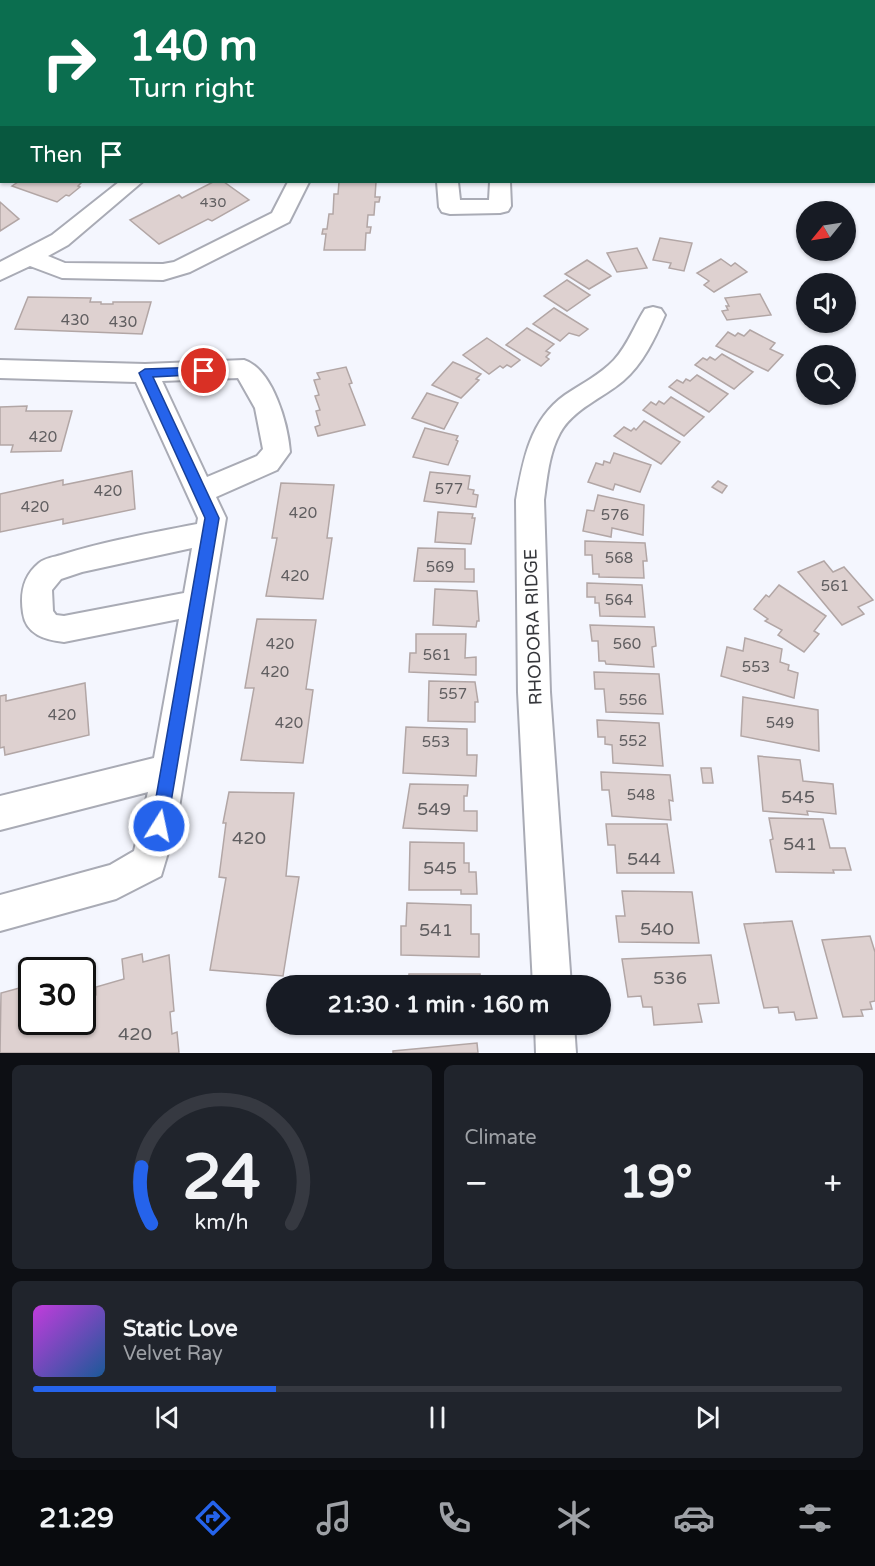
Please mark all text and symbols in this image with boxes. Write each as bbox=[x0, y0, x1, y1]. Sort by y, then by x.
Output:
text: 140 m bbox=[129, 21, 258, 72]
icon: right bbox=[30, 24, 108, 102]
text: Turn right bbox=[129, 72, 255, 105]
icon: arrive bbox=[95, 138, 128, 171]
text: Then bbox=[30, 142, 83, 168]
house number: 430 bbox=[200, 194, 226, 211]
north arrow bbox=[796, 201, 856, 261]
map controls bbox=[796, 201, 856, 405]
button: sound bbox=[796, 273, 856, 333]
house number: 430 bbox=[61, 311, 89, 329]
house number: 430 bbox=[109, 313, 137, 331]
pin bbox=[178, 345, 229, 396]
button: search bbox=[796, 345, 856, 405]
icon: arrive bbox=[187, 354, 220, 387]
house number: 420 bbox=[29, 428, 57, 446]
house number: 577 bbox=[435, 480, 463, 498]
house number: 420 bbox=[94, 482, 122, 500]
house number: 420 bbox=[21, 498, 49, 516]
house number: 420 bbox=[289, 504, 317, 522]
house number: 576 bbox=[601, 506, 629, 524]
street label: RHODORA RIDGE bbox=[519, 548, 547, 706]
house number: 568 bbox=[605, 549, 633, 567]
house number: 569 bbox=[426, 558, 454, 576]
house number: 420 bbox=[281, 567, 309, 585]
house number: 561 bbox=[821, 577, 849, 595]
house number: 564 bbox=[605, 591, 633, 609]
house number: 420 bbox=[266, 635, 294, 653]
house number: 560 bbox=[613, 635, 641, 653]
house number: 561 bbox=[423, 646, 451, 664]
house number: 553 bbox=[742, 658, 770, 676]
house number: 420 bbox=[261, 663, 289, 681]
house number: 557 bbox=[439, 685, 467, 703]
house number: 556 bbox=[619, 691, 647, 709]
house number: 420 bbox=[48, 706, 76, 724]
house number: 420 bbox=[275, 714, 303, 732]
house number: 549 bbox=[766, 714, 794, 732]
house number: 552 bbox=[619, 732, 647, 750]
house number: 553 bbox=[422, 733, 450, 751]
house number: 548 bbox=[627, 786, 655, 804]
house number: 545 bbox=[781, 786, 815, 808]
position arrow bbox=[127, 794, 191, 858]
house number: 549 bbox=[417, 798, 451, 820]
house number: 420 bbox=[232, 827, 266, 849]
house number: 541 bbox=[783, 833, 817, 855]
house number: 544 bbox=[627, 848, 661, 870]
house number: 545 bbox=[423, 857, 457, 879]
house number: 540 bbox=[640, 918, 674, 940]
house number: 541 bbox=[419, 919, 453, 941]
speed limit sign: 30 bbox=[18, 957, 96, 1035]
house number: 536 bbox=[653, 967, 687, 989]
text: 21:30 · 1 min · 160 m bbox=[328, 992, 549, 1018]
house number: 420 bbox=[118, 1023, 152, 1045]
text: Climate bbox=[465, 1126, 537, 1150]
text: 24 bbox=[183, 1141, 261, 1216]
text: 19° bbox=[619, 1156, 692, 1210]
text: − bbox=[465, 1164, 488, 1203]
text: + bbox=[823, 1164, 842, 1203]
text: km/h bbox=[195, 1209, 249, 1235]
text: Static Love bbox=[123, 1316, 238, 1342]
text: Velvet Ray bbox=[123, 1342, 223, 1366]
icon: previous bbox=[151, 1401, 184, 1434]
icon: pause bbox=[421, 1401, 454, 1434]
icon: next bbox=[691, 1401, 724, 1434]
icon: directions bbox=[192, 1497, 234, 1539]
icon: music bbox=[313, 1497, 355, 1539]
icon: phone bbox=[433, 1497, 475, 1539]
icon: climate bbox=[553, 1497, 595, 1539]
icon: car bbox=[673, 1497, 715, 1539]
icon: filters bbox=[794, 1497, 836, 1539]
text: 21:29 bbox=[39, 1502, 114, 1535]

